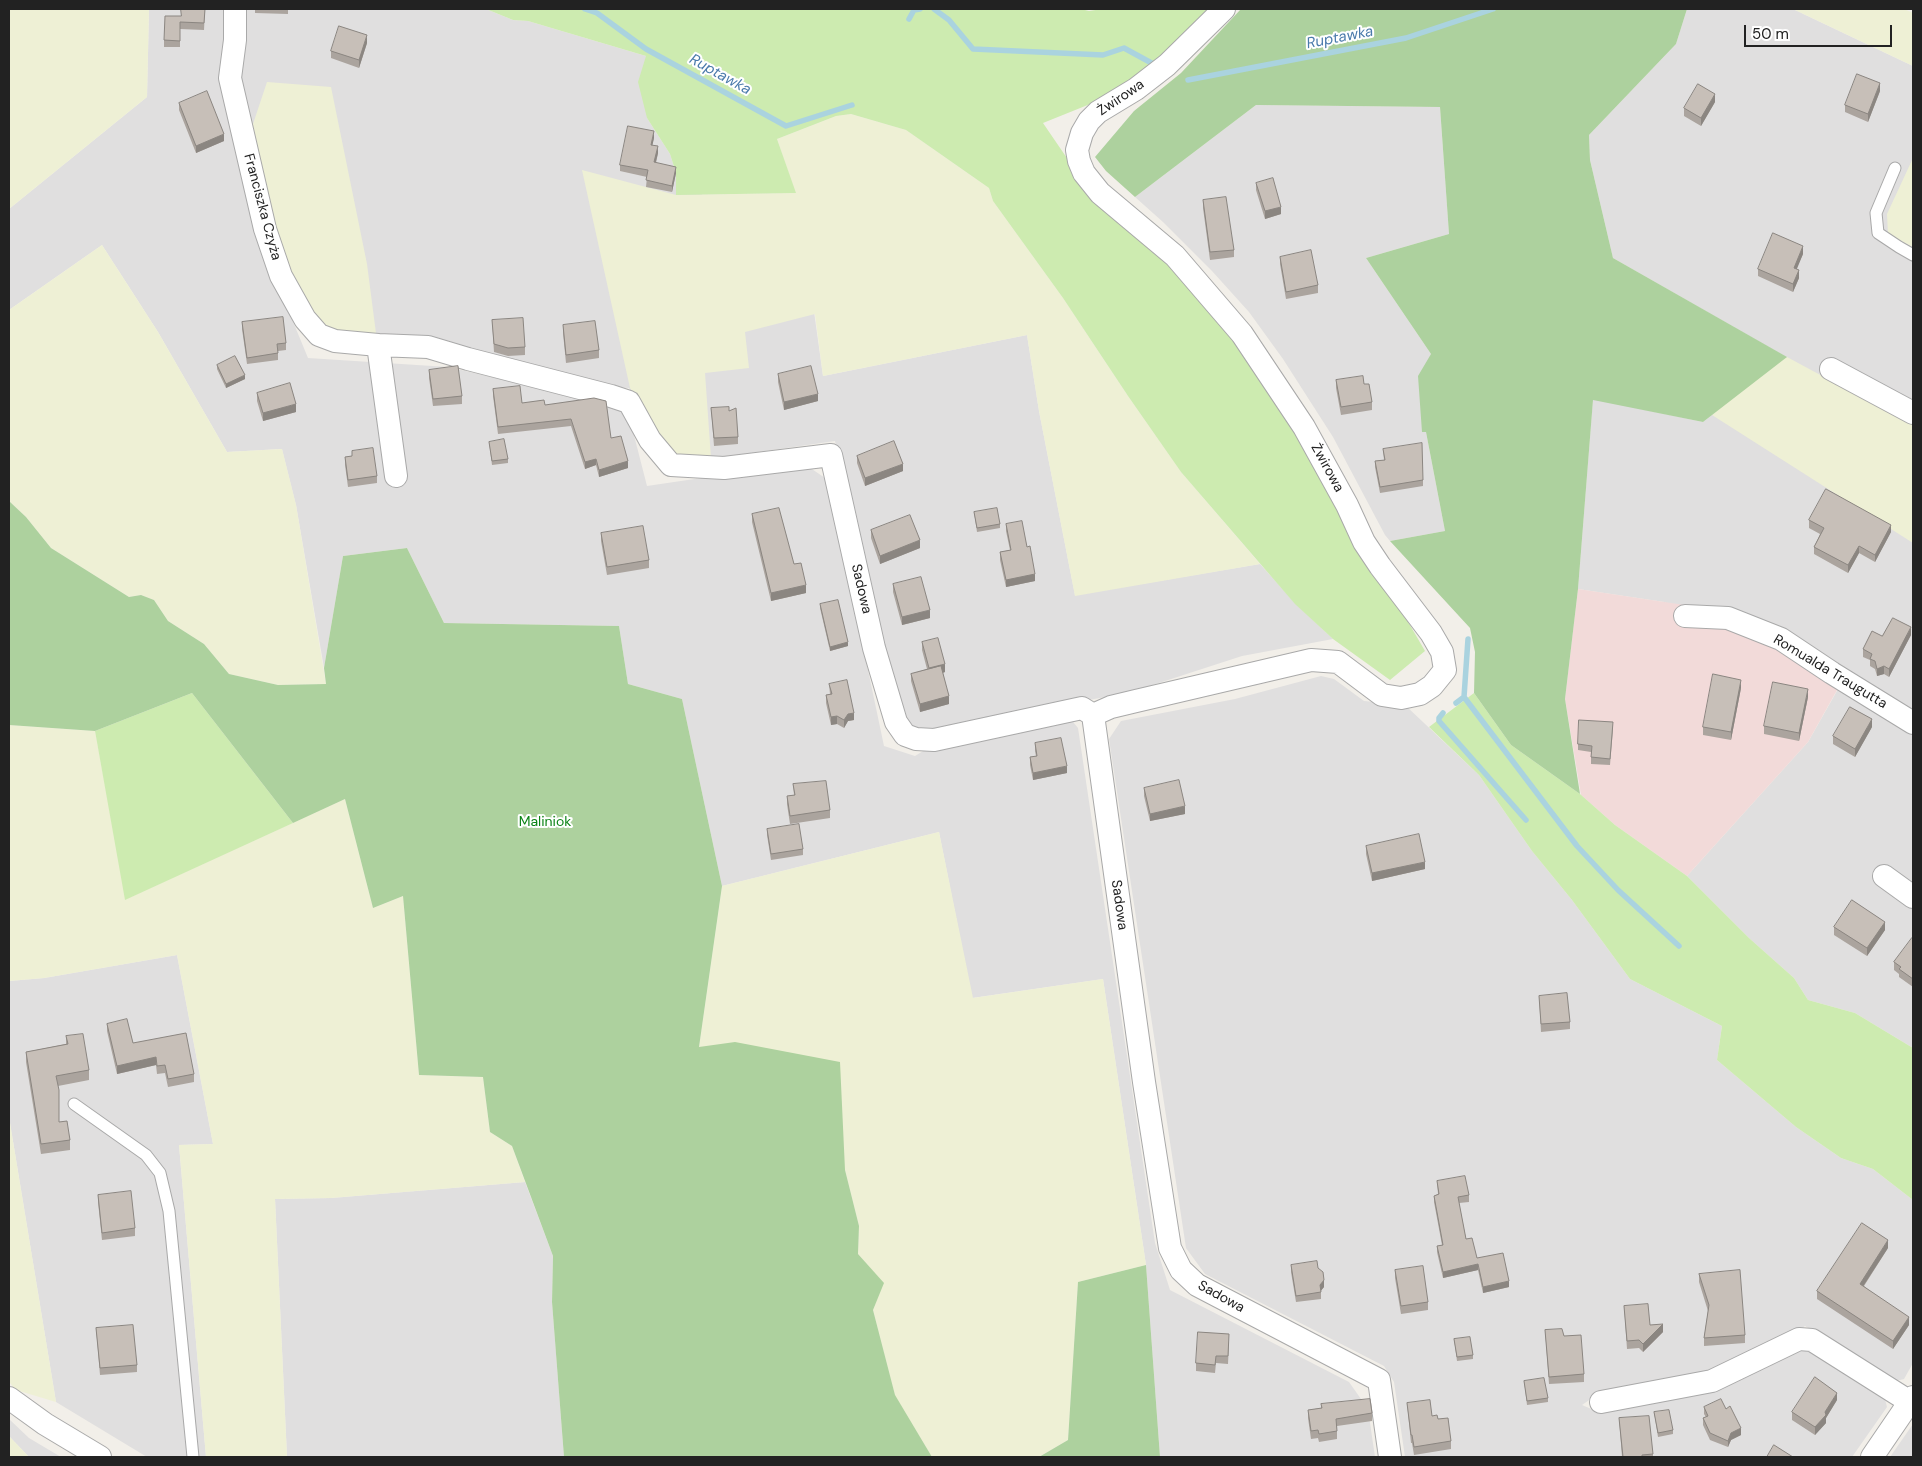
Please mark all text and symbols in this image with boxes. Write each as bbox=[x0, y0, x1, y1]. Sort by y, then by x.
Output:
scale bar bbox=[1747, 15, 1894, 47]
water label: Ruptawka bbox=[1305, 23, 1375, 53]
text: 50 m bbox=[1752, 24, 1789, 44]
water label: Ruptawka bbox=[686, 51, 754, 99]
street label: Żwirowa bbox=[1094, 76, 1148, 120]
street label: Franciszka Czyża bbox=[240, 152, 284, 262]
street label: Żwirowa bbox=[1307, 441, 1347, 495]
street label: Sadowa bbox=[847, 562, 875, 616]
street label: Romualda Traugutta bbox=[1770, 631, 1890, 713]
park label: Maliniok bbox=[519, 814, 571, 830]
street label: Sadowa bbox=[1107, 879, 1131, 931]
street label: Sadowa bbox=[1195, 1277, 1247, 1317]

